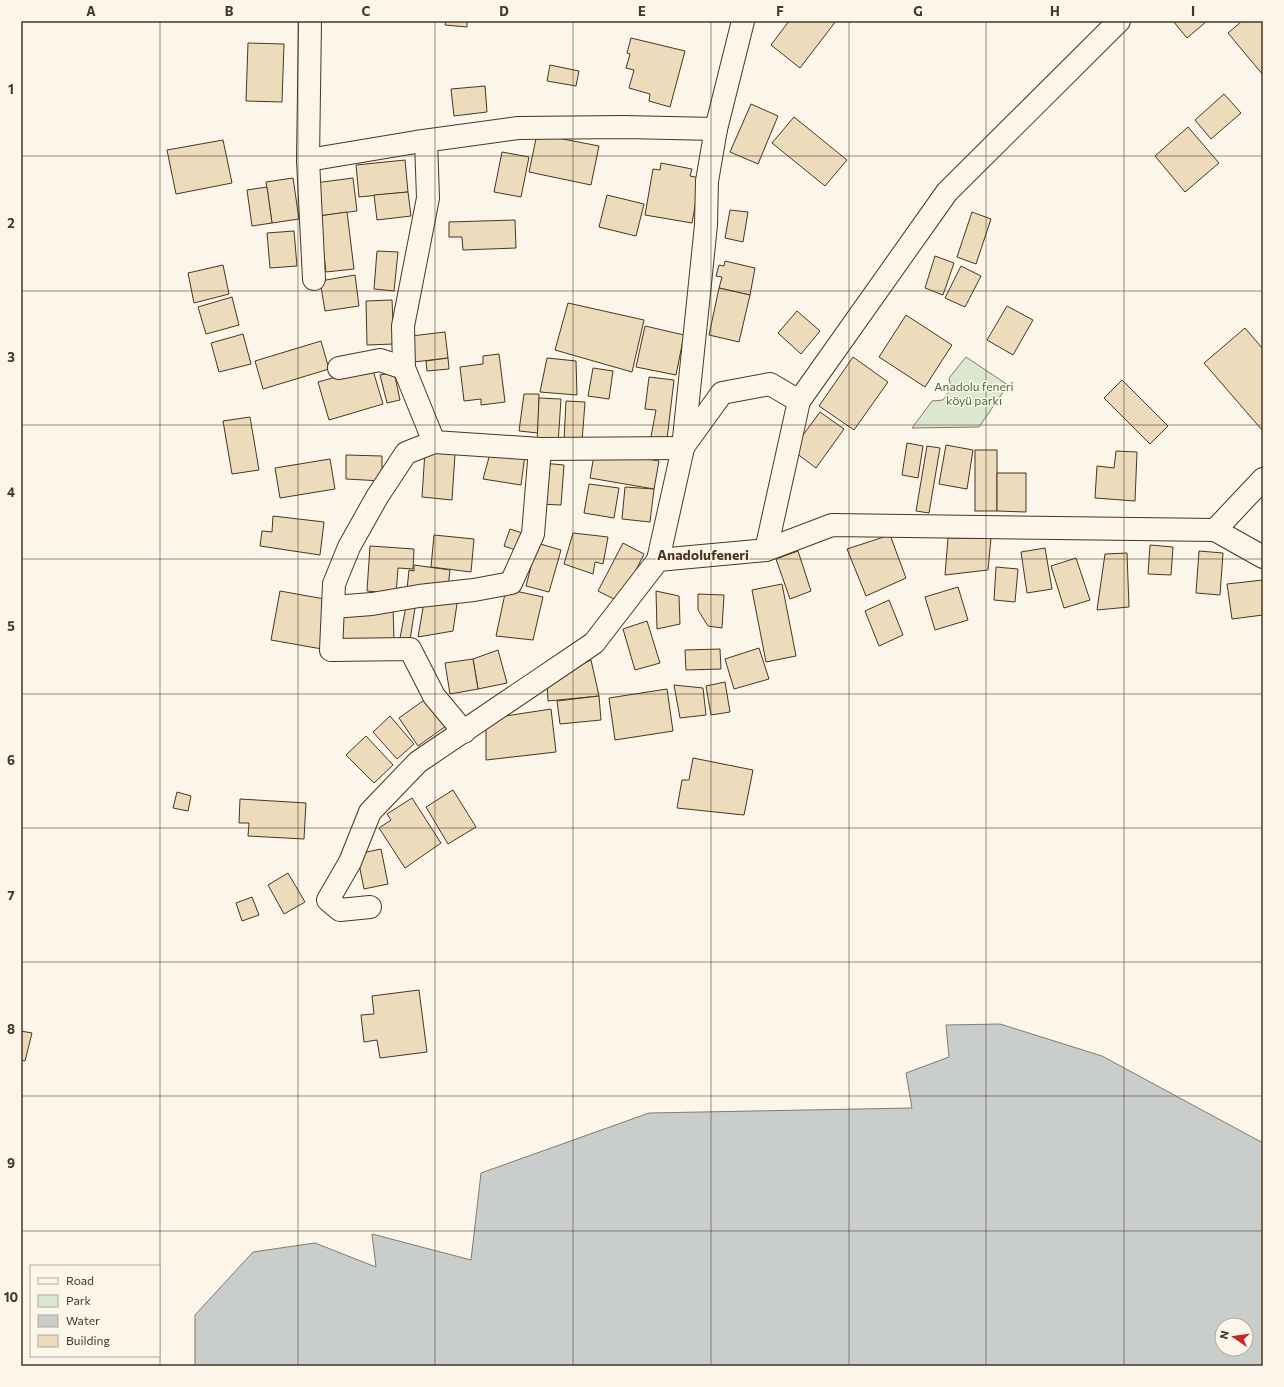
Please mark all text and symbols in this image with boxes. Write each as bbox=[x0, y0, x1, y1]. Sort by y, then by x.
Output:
text: A bbox=[86, 3, 96, 19]
text: B bbox=[225, 3, 234, 19]
text: C bbox=[362, 3, 371, 19]
text: D bbox=[499, 3, 509, 19]
text: E bbox=[638, 3, 646, 19]
text: F bbox=[776, 3, 784, 19]
text: G bbox=[913, 3, 923, 19]
text: H bbox=[1050, 3, 1060, 19]
text: I bbox=[1191, 3, 1195, 19]
text: 1 bbox=[8, 81, 14, 97]
text: 2 bbox=[7, 215, 15, 231]
text: 3 bbox=[7, 349, 15, 365]
park label: Anadolu feneri köyü parkı bbox=[934, 379, 1014, 407]
text: 4 bbox=[7, 484, 15, 500]
district label: Anadolufeneri bbox=[657, 546, 749, 563]
text: 5 bbox=[7, 618, 15, 634]
text: 6 bbox=[7, 752, 15, 768]
text: 7 bbox=[7, 887, 15, 903]
text: 8 bbox=[7, 1021, 15, 1037]
text: 9 bbox=[7, 1155, 15, 1171]
legend bbox=[30, 1265, 160, 1357]
text: Road bbox=[66, 1273, 94, 1287]
text: 10 bbox=[4, 1289, 19, 1305]
text: Park bbox=[66, 1293, 92, 1307]
text: Water bbox=[66, 1313, 100, 1327]
north arrow bbox=[1214, 1317, 1254, 1357]
text: N bbox=[1217, 1329, 1231, 1340]
text: Building bbox=[66, 1333, 110, 1347]

